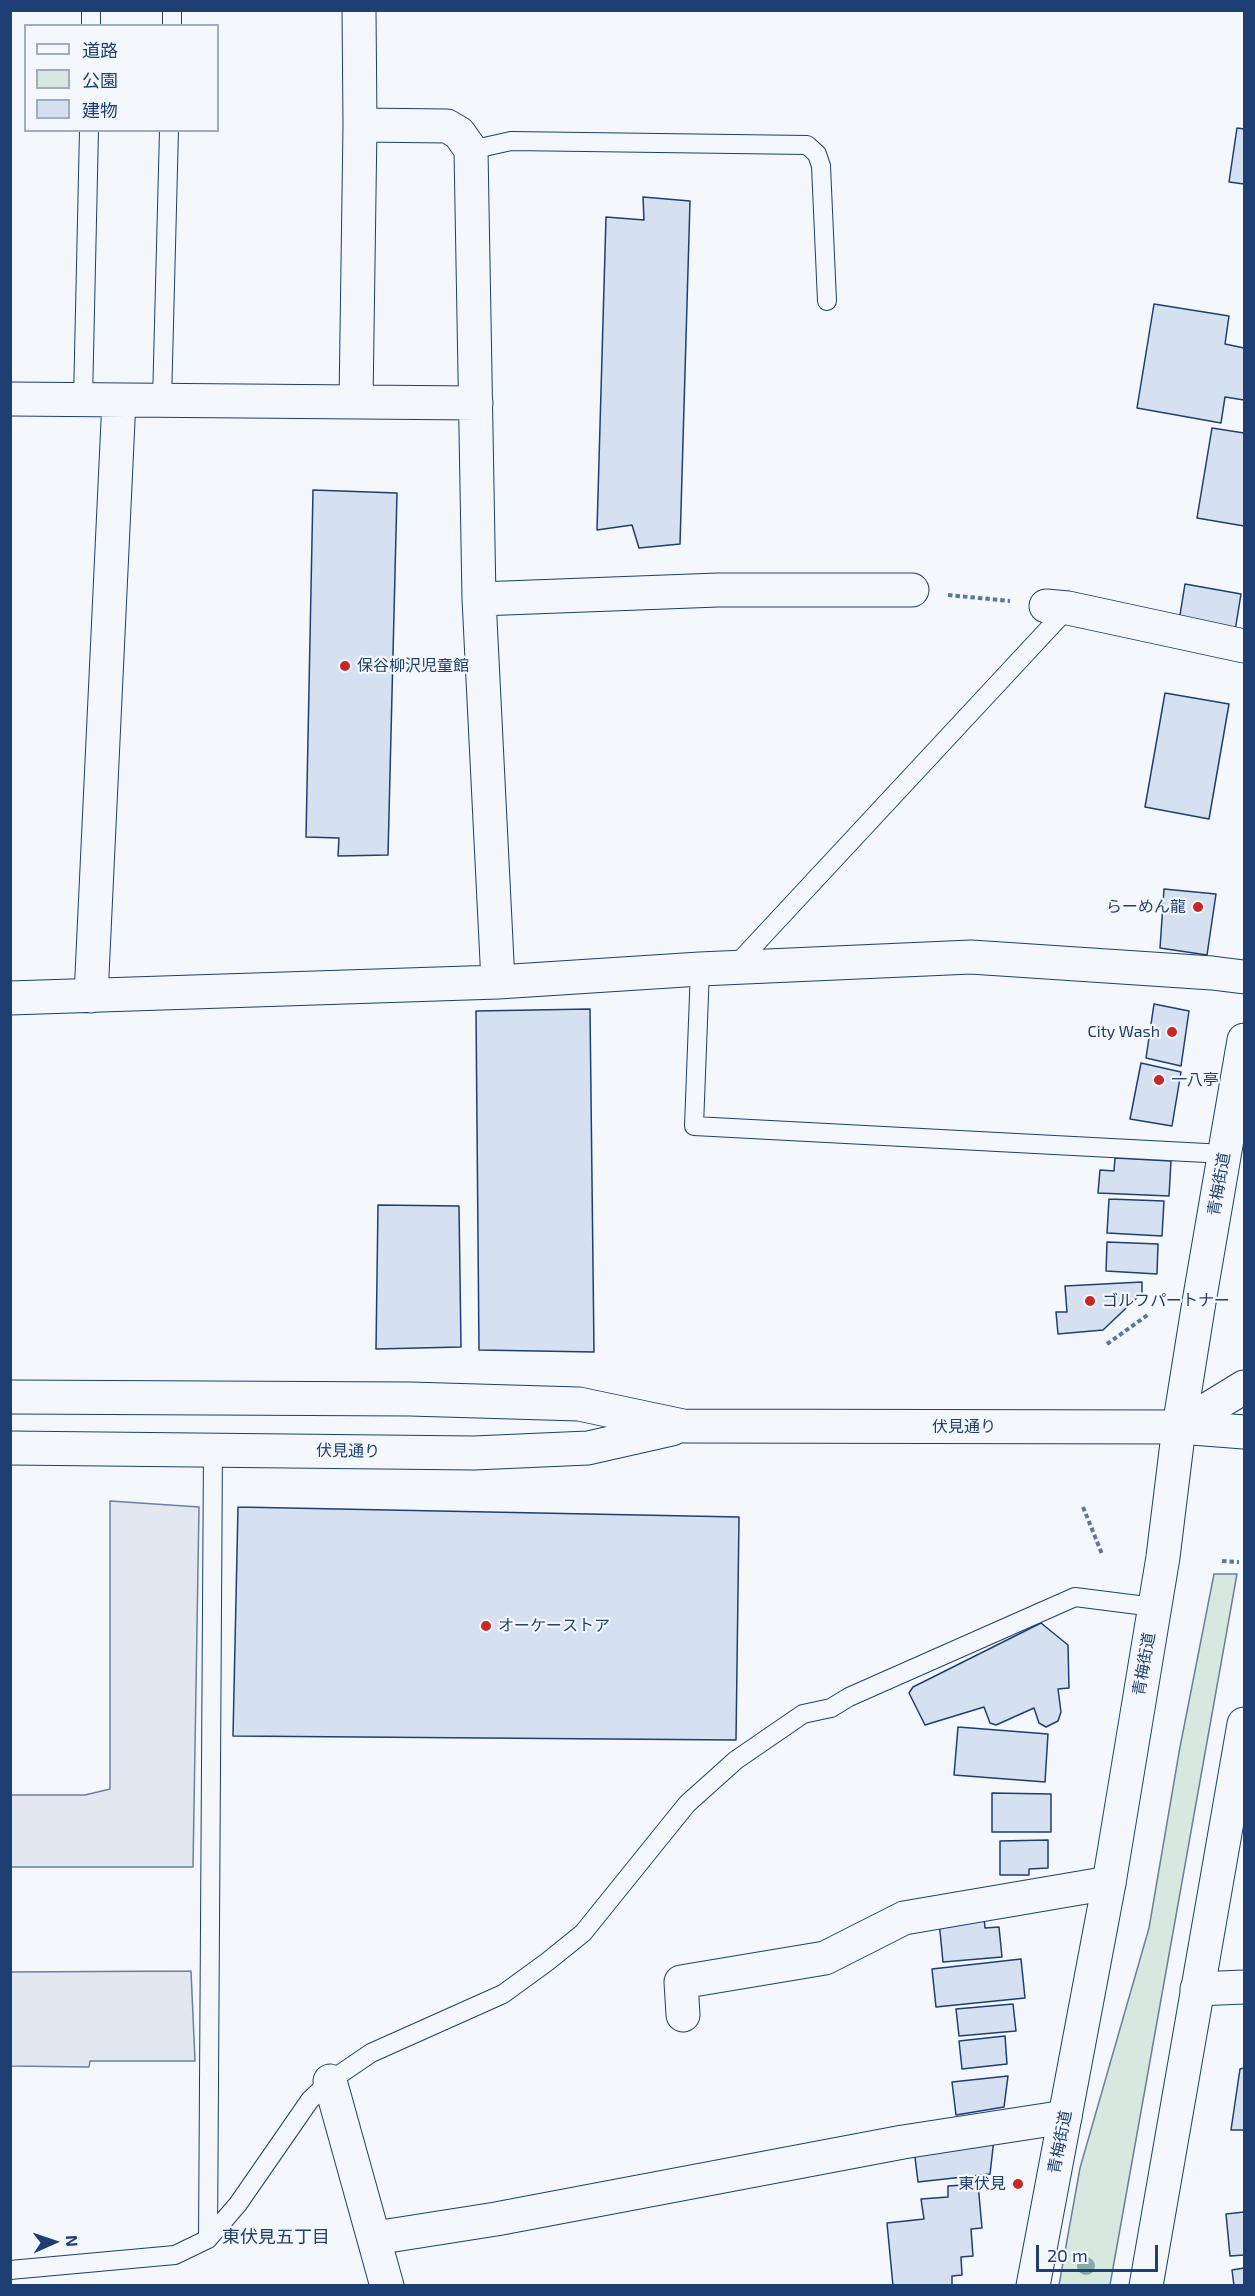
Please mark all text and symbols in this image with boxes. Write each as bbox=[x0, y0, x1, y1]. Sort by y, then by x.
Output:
legend bbox=[24, 24, 219, 132]
text: 道路 bbox=[82, 39, 118, 61]
text: 公園 bbox=[82, 69, 118, 91]
text: 建物 bbox=[82, 99, 118, 121]
place label: 保谷柳沢児童館 bbox=[357, 656, 469, 676]
marker: 保谷柳沢児童館 bbox=[338, 659, 352, 673]
place label: らーめん龍 bbox=[1106, 897, 1186, 917]
marker: らーめん龍 bbox=[1191, 900, 1205, 914]
place label: City Wash bbox=[1088, 1022, 1160, 1042]
marker: City Wash bbox=[1165, 1025, 1179, 1039]
place label: 一八亭 bbox=[1171, 1070, 1219, 1090]
marker: 一八亭 bbox=[1152, 1073, 1166, 1087]
street label: 青梅街道 bbox=[1204, 1151, 1234, 1217]
place label: ゴルフパートナー bbox=[1102, 1291, 1230, 1311]
marker: ゴルフパートナー bbox=[1083, 1294, 1097, 1308]
street label: 伏見通り bbox=[932, 1417, 996, 1437]
street label: 伏見通り bbox=[316, 1441, 380, 1461]
place label: オーケーストア bbox=[498, 1616, 610, 1636]
marker: オーケーストア bbox=[479, 1619, 493, 1633]
street label: 青梅街道 bbox=[1129, 1631, 1159, 1697]
street label: 青梅街道 bbox=[1044, 2109, 1076, 2175]
place label: 東伏見 bbox=[958, 2174, 1006, 2194]
marker: 東伏見 bbox=[1011, 2177, 1025, 2191]
north arrow bbox=[24, 2212, 84, 2272]
district label: 東伏見五丁目 bbox=[222, 2226, 330, 2248]
scale bar bbox=[1039, 2233, 1160, 2271]
text: N bbox=[63, 2235, 82, 2247]
text: 20 m bbox=[1047, 2244, 1088, 2266]

